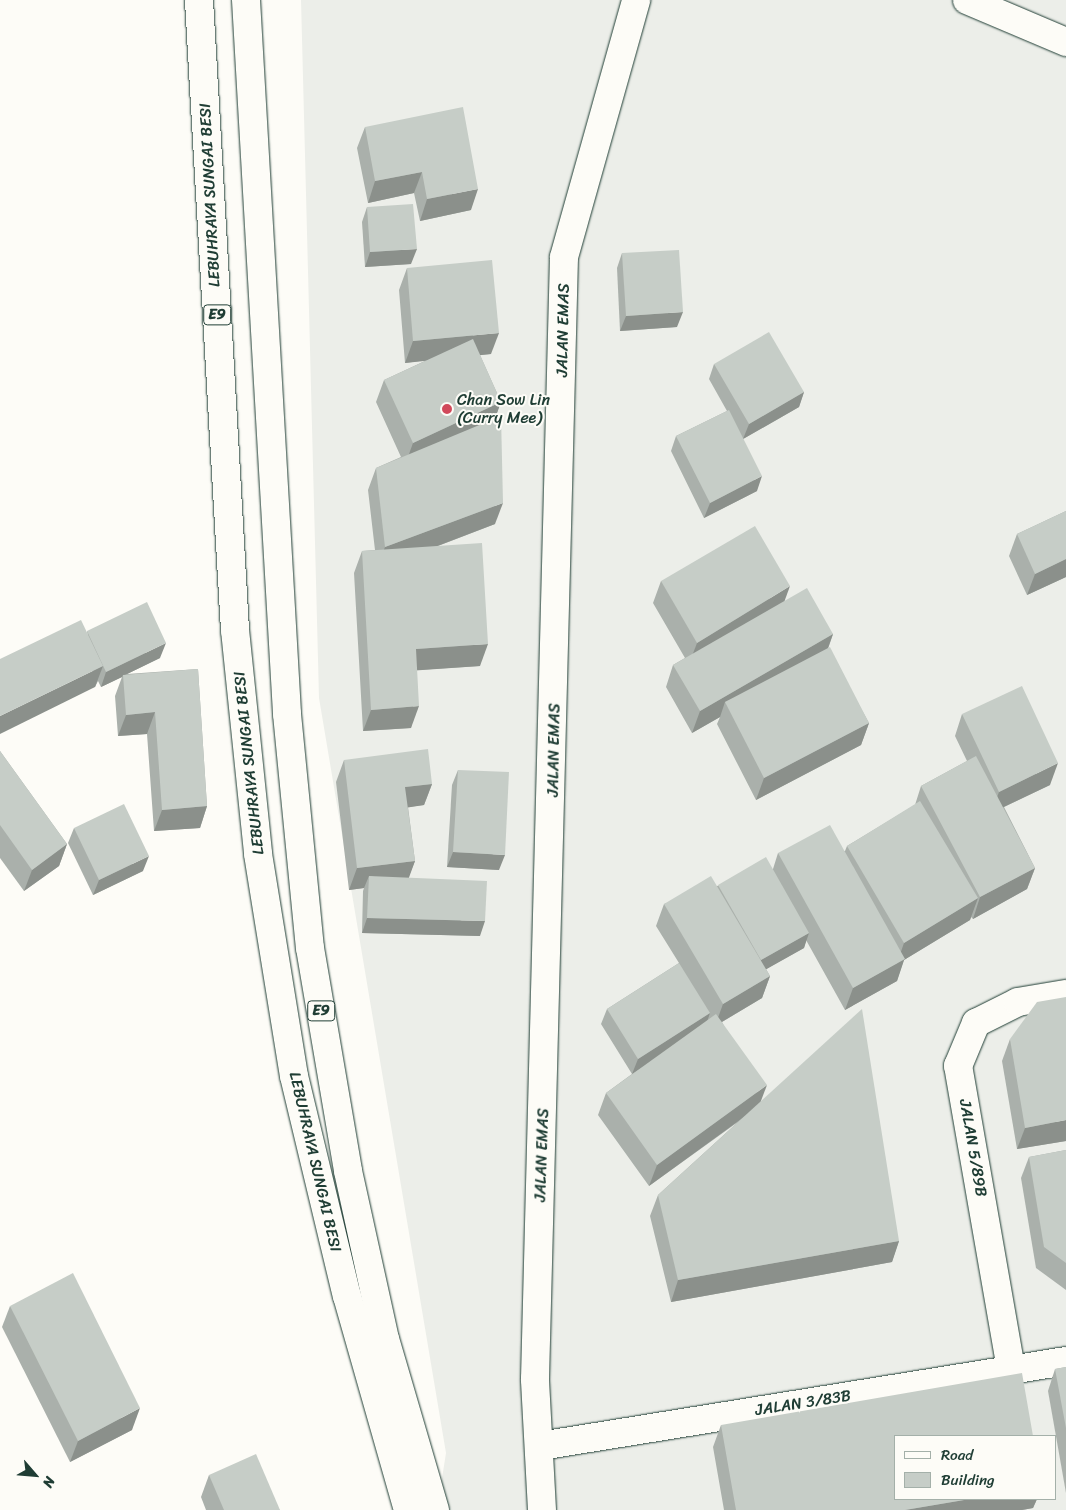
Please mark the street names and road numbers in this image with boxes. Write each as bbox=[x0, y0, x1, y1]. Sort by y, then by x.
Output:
street label: LEBUHRAYA SUNGAI BESI bbox=[196, 103, 224, 287]
street label: JALAN EMAS bbox=[553, 283, 573, 377]
road number: E9 bbox=[202, 302, 232, 328]
street label: LEBUHRAYA SUNGAI BESI bbox=[230, 671, 268, 855]
street label: JALAN EMAS bbox=[544, 703, 564, 797]
road number: E9 bbox=[306, 998, 336, 1024]
street label: LEBUHRAYA SUNGAI BESI bbox=[285, 1070, 345, 1254]
street label: JALAN 5/89B bbox=[955, 1098, 991, 1198]
street label: JALAN EMAS bbox=[531, 1108, 553, 1202]
street label: JALAN 3/83B bbox=[754, 1386, 852, 1420]

